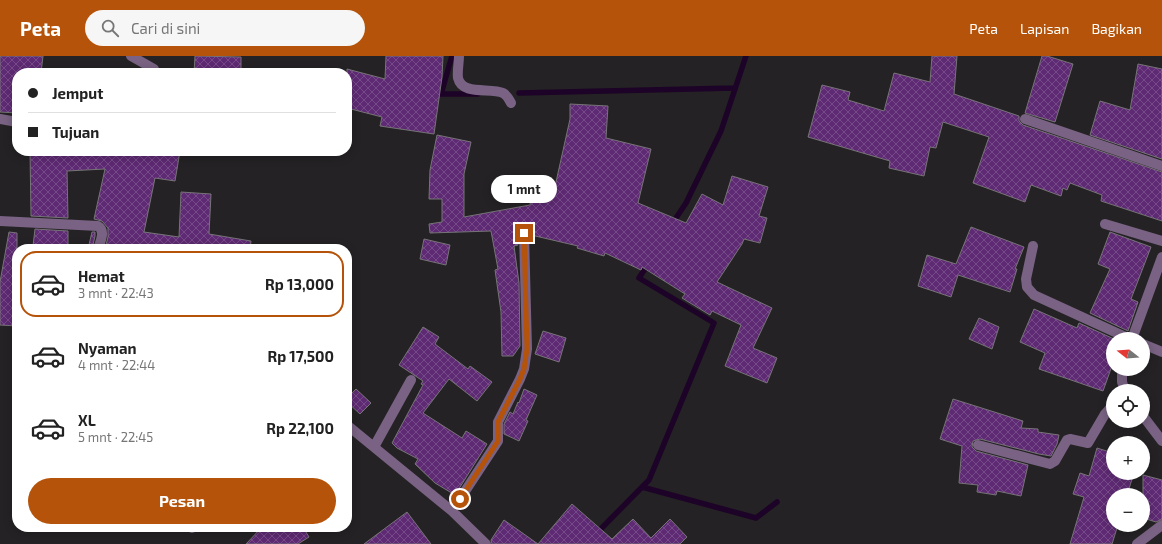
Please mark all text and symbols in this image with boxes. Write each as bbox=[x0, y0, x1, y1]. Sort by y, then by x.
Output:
search box bbox=[85, 10, 365, 46]
text: Peta bbox=[20, 17, 61, 40]
icon: search bbox=[99, 17, 121, 39]
text: Cari di sini bbox=[131, 19, 200, 37]
text: Peta bbox=[969, 20, 998, 37]
text: Lapisan bbox=[1020, 20, 1069, 37]
text: Bagikan bbox=[1091, 20, 1142, 37]
text: Jemput bbox=[52, 84, 103, 102]
text: Tujuan bbox=[52, 123, 99, 141]
callout: 1 mnt bbox=[491, 175, 557, 203]
text: 1 mnt bbox=[507, 181, 541, 197]
route end bbox=[515, 224, 533, 242]
icon: car bbox=[30, 266, 66, 302]
text: Hemat bbox=[78, 267, 125, 285]
text: Rp 13,000 bbox=[265, 275, 334, 293]
text: 3 mnt · 22:43 bbox=[78, 285, 154, 301]
north arrow bbox=[1106, 332, 1150, 376]
map controls bbox=[1106, 332, 1150, 532]
icon: car bbox=[30, 338, 66, 374]
text: Nyaman bbox=[78, 339, 137, 357]
text: Rp 17,500 bbox=[267, 347, 334, 365]
text: 4 mnt · 22:44 bbox=[78, 357, 155, 373]
button: locate bbox=[1106, 384, 1150, 428]
icon: car bbox=[30, 410, 66, 446]
text: XL bbox=[78, 411, 96, 429]
text: Rp 22,100 bbox=[266, 419, 334, 437]
text: 5 mnt · 22:45 bbox=[78, 429, 153, 445]
button: + bbox=[1106, 436, 1150, 480]
button: Pesan bbox=[28, 478, 336, 524]
button: − bbox=[1106, 488, 1150, 532]
route start bbox=[451, 490, 469, 508]

